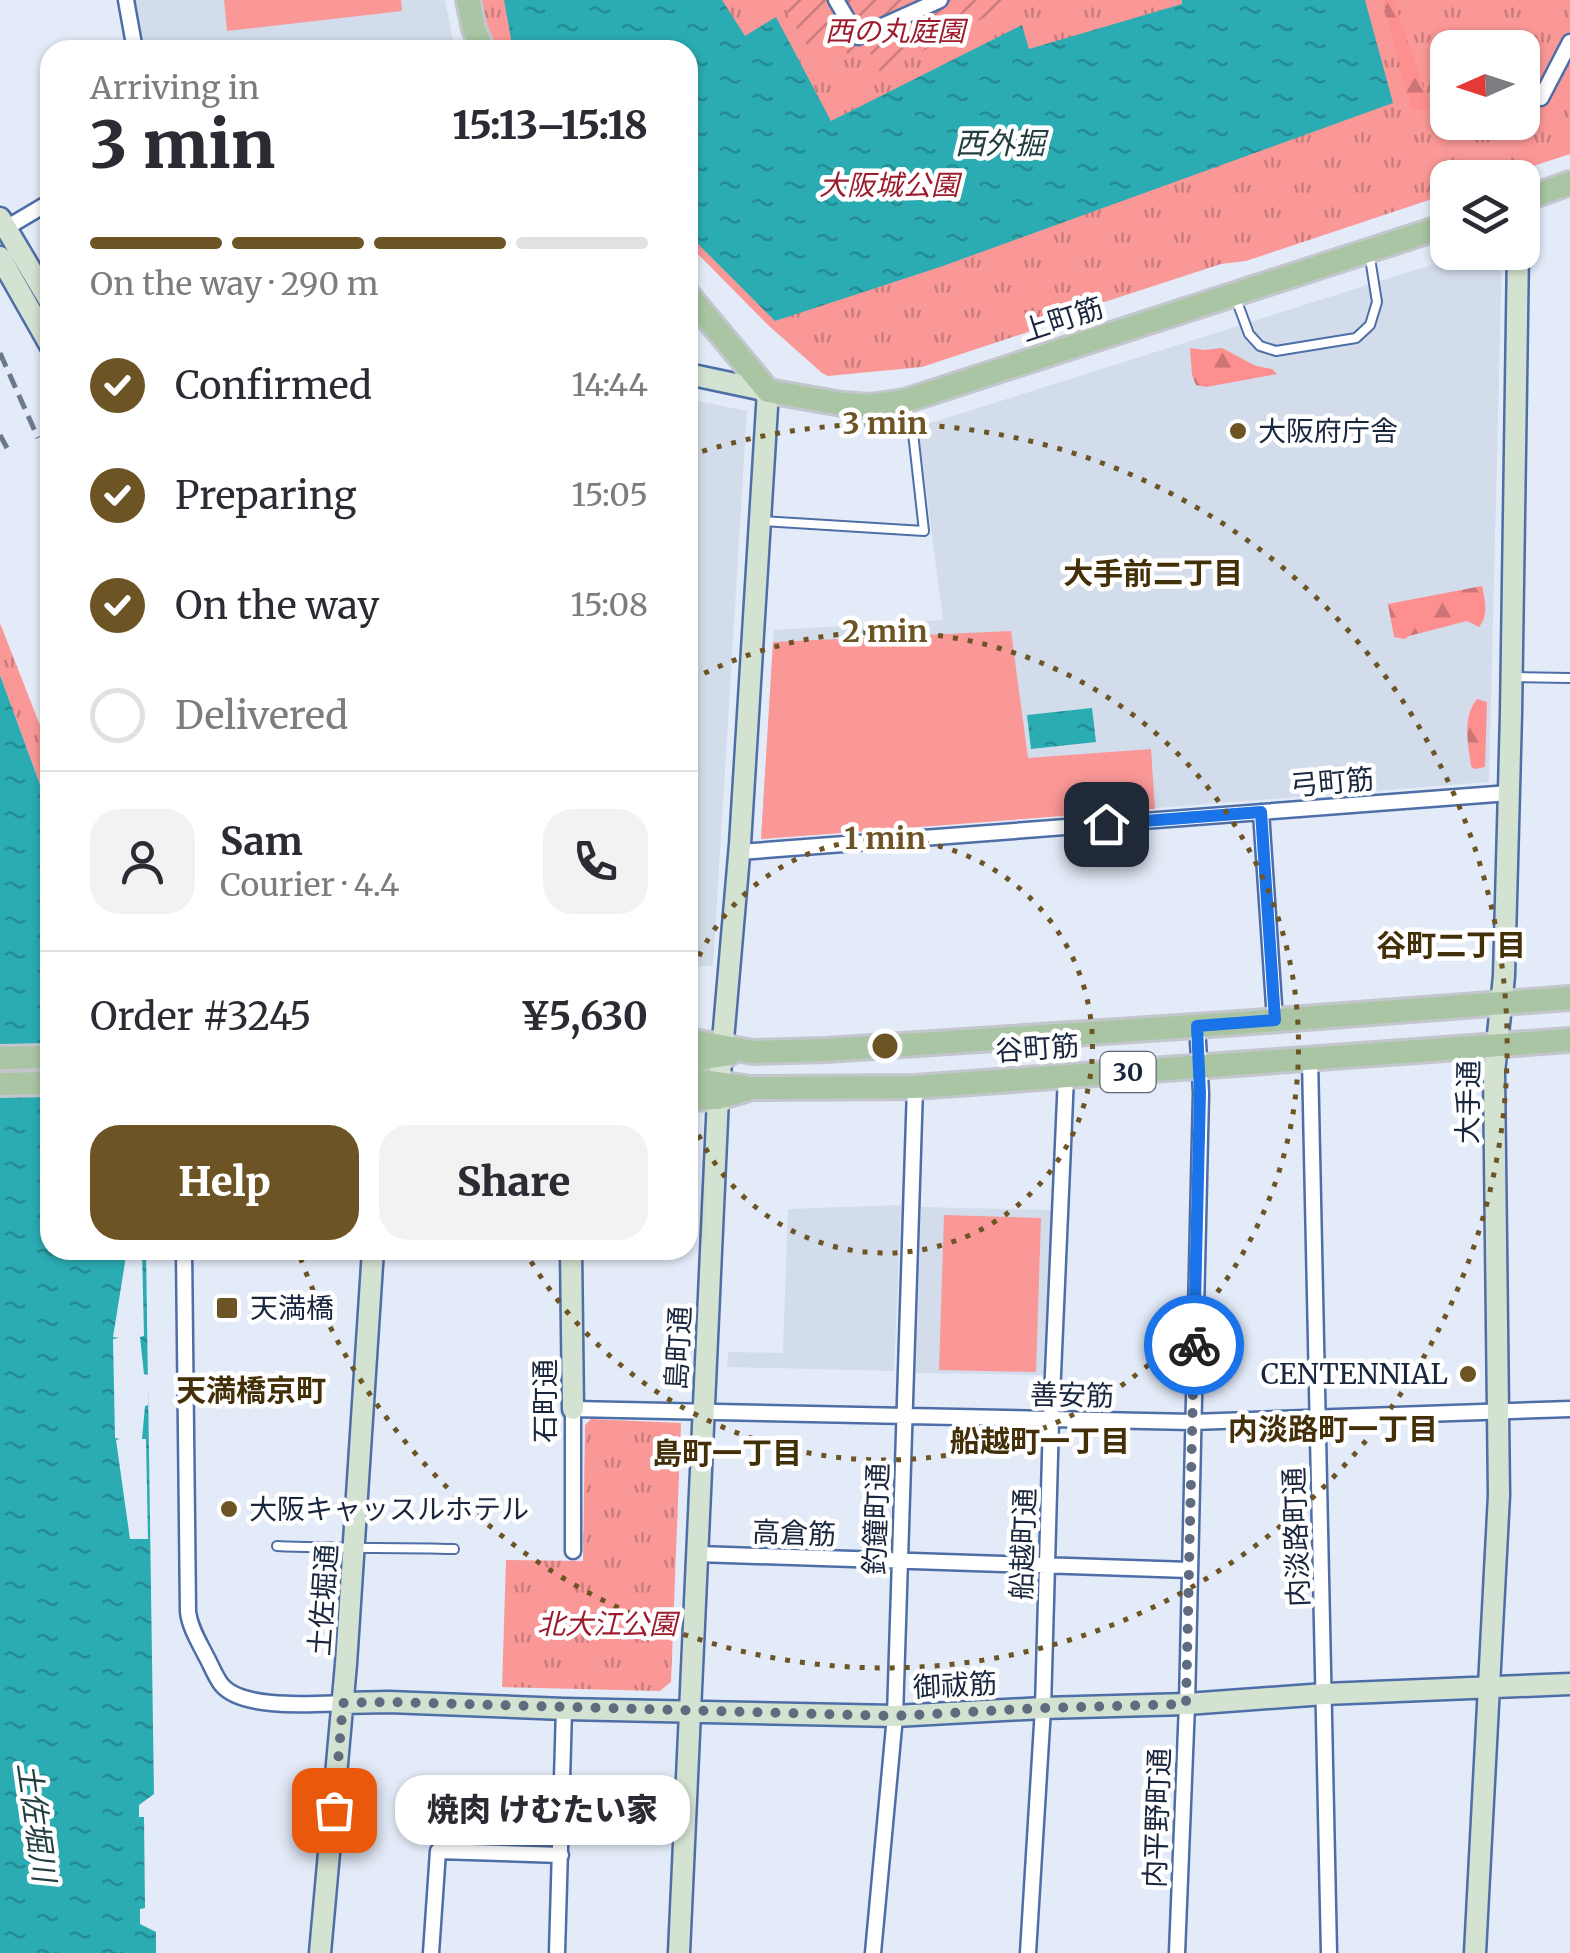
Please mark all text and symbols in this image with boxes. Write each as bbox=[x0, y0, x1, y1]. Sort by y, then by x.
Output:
park label: 西の丸庭園 bbox=[825, 13, 969, 49]
north arrow bbox=[1430, 30, 1540, 140]
map controls bbox=[1430, 30, 1540, 270]
text: Arriving in bbox=[90, 68, 259, 108]
text: 15:13–15:18 bbox=[453, 102, 648, 149]
text: 3 min bbox=[90, 104, 275, 186]
water label: 西外掘 bbox=[955, 124, 1049, 162]
button: layers bbox=[1430, 160, 1540, 270]
park label: 大阪城公園 bbox=[819, 167, 963, 203]
text: On the way · 290 m bbox=[90, 264, 378, 304]
street label: 上町筋 bbox=[1016, 289, 1108, 349]
icon: check bbox=[90, 358, 145, 413]
text: Confirmed bbox=[175, 362, 372, 409]
text: 14:44 bbox=[572, 365, 648, 405]
text: 3 min bbox=[843, 404, 927, 442]
place label: 大阪府庁舎 bbox=[1258, 413, 1398, 449]
marker: 大阪府庁舎 bbox=[1227, 420, 1249, 442]
icon: check bbox=[90, 468, 145, 523]
text: Preparing bbox=[175, 472, 357, 519]
text: 15:05 bbox=[571, 475, 648, 515]
district label: 大手前二丁目 bbox=[1063, 554, 1243, 592]
icon: check bbox=[90, 578, 145, 633]
text: On the way bbox=[175, 582, 379, 629]
text: 15:08 bbox=[571, 585, 648, 625]
text: 2 min bbox=[842, 612, 928, 650]
text: Delivered bbox=[175, 692, 348, 739]
street label: 弓町筋 bbox=[1289, 760, 1375, 804]
pin bbox=[1064, 782, 1149, 867]
icon: home bbox=[1079, 797, 1134, 852]
button: person bbox=[90, 809, 195, 914]
button: phone bbox=[543, 809, 648, 914]
text: Sam bbox=[220, 818, 303, 865]
text: 1 min bbox=[844, 819, 926, 857]
text: Courier · 4.4 bbox=[220, 865, 400, 905]
district label: 谷町二丁目 bbox=[1376, 926, 1526, 964]
text: Order #3245 bbox=[90, 993, 311, 1040]
text: ¥5,630 bbox=[520, 993, 648, 1040]
street label: 谷町筋 bbox=[994, 1027, 1080, 1069]
centre of rings bbox=[867, 1028, 903, 1064]
road number: 30 bbox=[1100, 1052, 1156, 1092]
street label: 大手通 bbox=[1449, 1060, 1487, 1144]
button: Help bbox=[90, 1125, 359, 1240]
button: Share bbox=[379, 1125, 648, 1240]
place label: 天満橋 bbox=[250, 1290, 334, 1326]
marker: 天満橋 bbox=[214, 1295, 240, 1321]
courier bbox=[1144, 1295, 1244, 1395]
street label: 島町通 bbox=[658, 1305, 698, 1391]
icon: bike bbox=[1167, 1318, 1222, 1373]
place label: CENTENNIAL bbox=[1261, 1356, 1448, 1392]
street label: 石町通 bbox=[527, 1359, 563, 1443]
marker: CENTENNIAL bbox=[1457, 1363, 1479, 1385]
district label: 天満橋京町 bbox=[176, 1371, 326, 1409]
street label: 善安筋 bbox=[1030, 1376, 1114, 1414]
district label: 内淡路町一丁目 bbox=[1228, 1410, 1438, 1448]
district label: 船越町一丁目 bbox=[950, 1422, 1130, 1460]
district label: 島町一丁目 bbox=[652, 1434, 802, 1472]
street label: 釣鐘町通 bbox=[856, 1462, 896, 1576]
street label: 内淡路町通 bbox=[1276, 1466, 1316, 1608]
street label: 船越町通 bbox=[1003, 1487, 1043, 1601]
place label: 大阪キャッスルホテル bbox=[249, 1491, 529, 1527]
marker: 大阪キャッスルホテル bbox=[218, 1498, 240, 1520]
street label: 高倉筋 bbox=[751, 1514, 837, 1552]
street label: 土佐堀通 bbox=[301, 1543, 345, 1657]
park label: 北大江公園 bbox=[537, 1606, 681, 1642]
street label: 御祓筋 bbox=[912, 1665, 998, 1705]
street label: 内平野町通 bbox=[1137, 1747, 1177, 1889]
water label: 土佐堀川 bbox=[10, 1760, 65, 1887]
pin bbox=[292, 1768, 377, 1853]
callout: 焼肉 けむたい家 bbox=[394, 1775, 689, 1845]
icon: bag bbox=[307, 1783, 362, 1838]
text: 焼肉 けむたい家 bbox=[427, 1790, 658, 1830]

